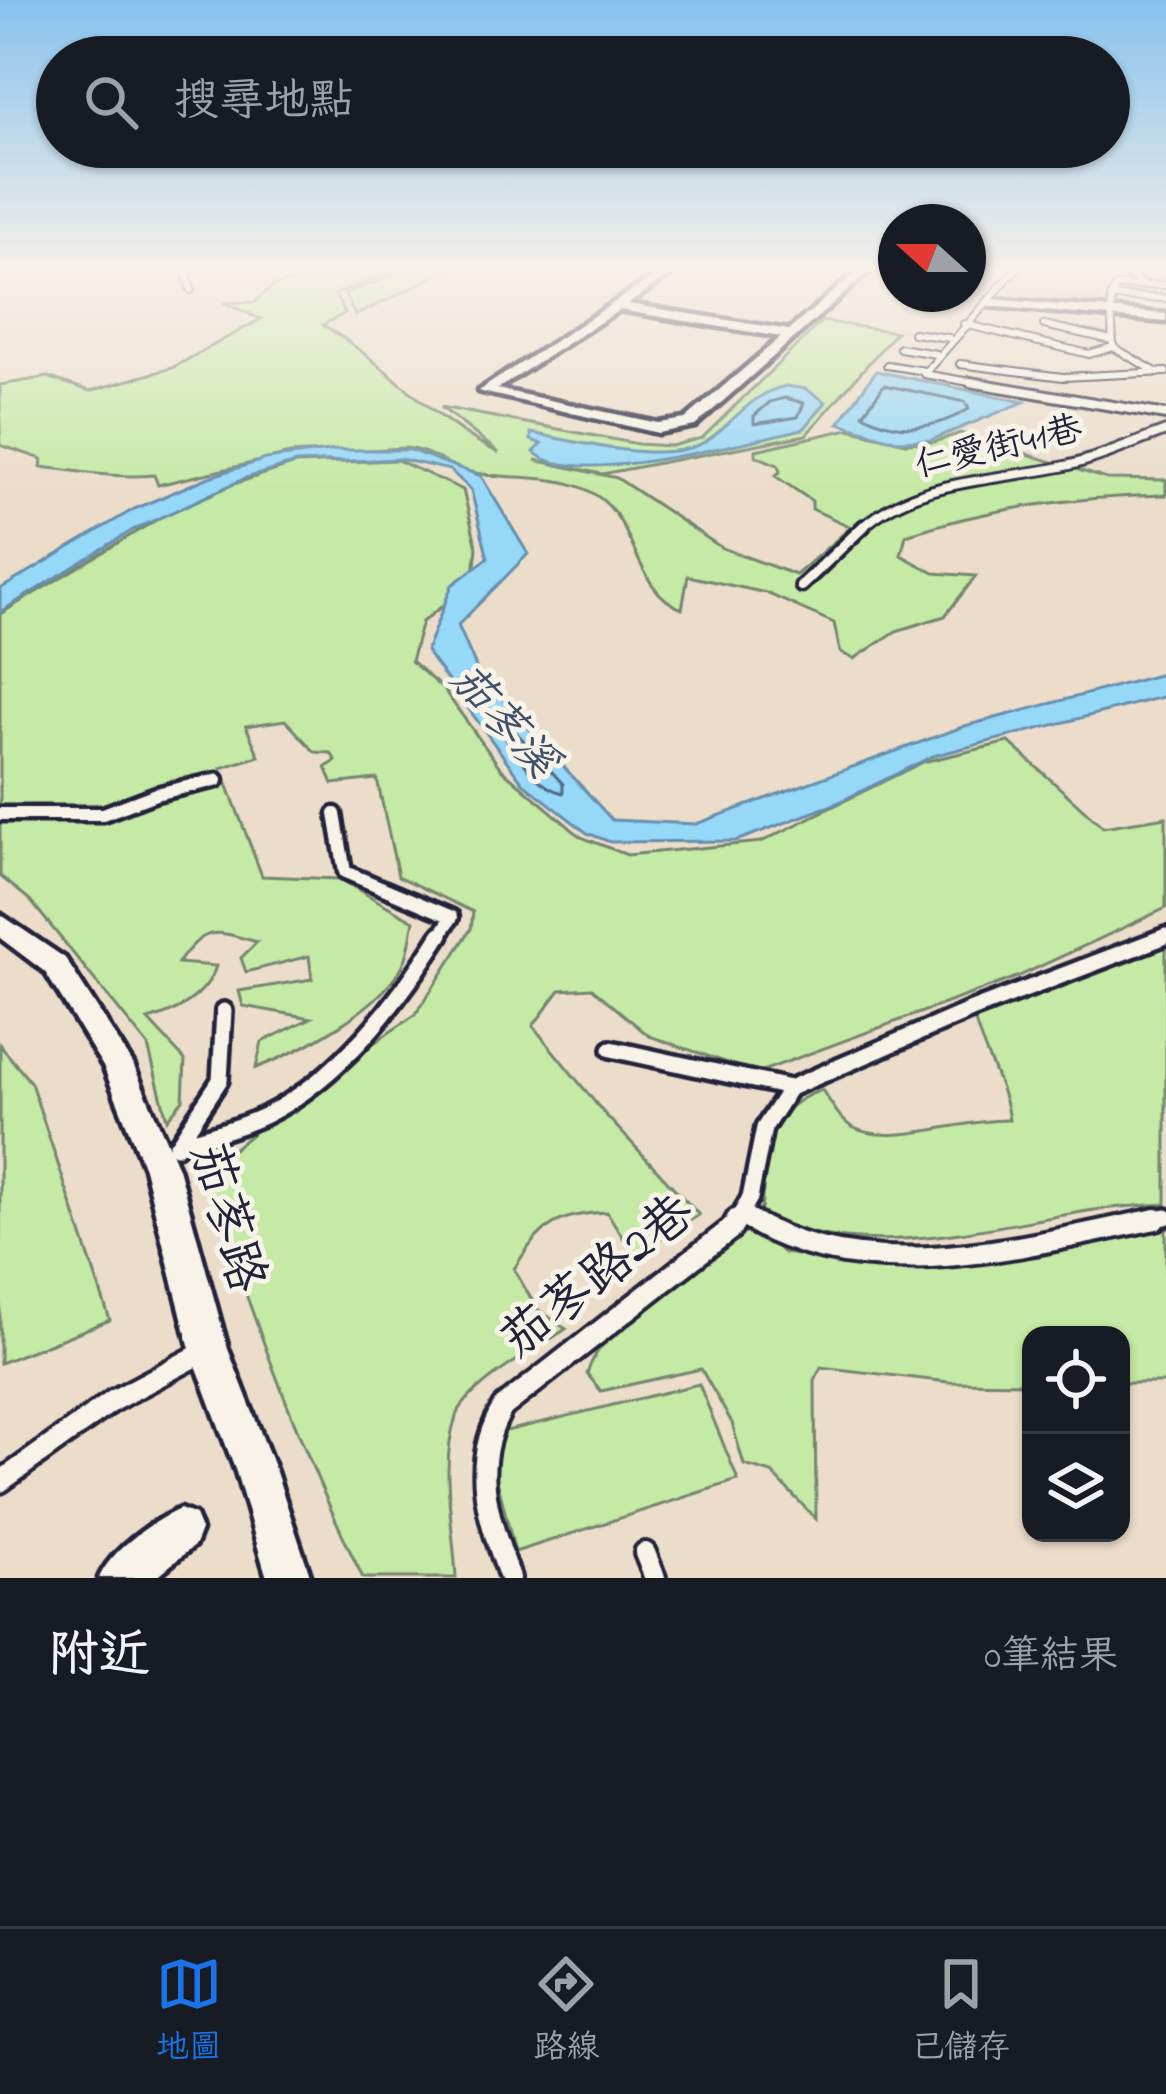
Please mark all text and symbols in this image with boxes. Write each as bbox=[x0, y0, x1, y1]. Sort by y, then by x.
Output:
search box bbox=[36, 36, 1130, 168]
icon: search bbox=[78, 69, 144, 135]
text: 搜尋地點 bbox=[174, 70, 354, 136]
north arrow bbox=[878, 204, 986, 312]
street label: 仁愛街41巷 bbox=[910, 404, 1088, 494]
water label: 茄苳溪 bbox=[432, 650, 573, 796]
street label: 茄苳路 bbox=[168, 1134, 282, 1302]
street label: 茄苳路2巷 bbox=[486, 1178, 712, 1378]
map controls bbox=[1022, 1326, 1130, 1542]
button: locate bbox=[1022, 1326, 1130, 1434]
button: layers bbox=[1022, 1434, 1130, 1542]
text: 附近 bbox=[48, 1620, 150, 1695]
text: 0筆結果 bbox=[984, 1629, 1118, 1686]
tab: 地圖 bbox=[156, 1951, 222, 2073]
tab: 路線 bbox=[533, 1951, 599, 2073]
tab: 已儲存 bbox=[911, 1951, 1010, 2073]

